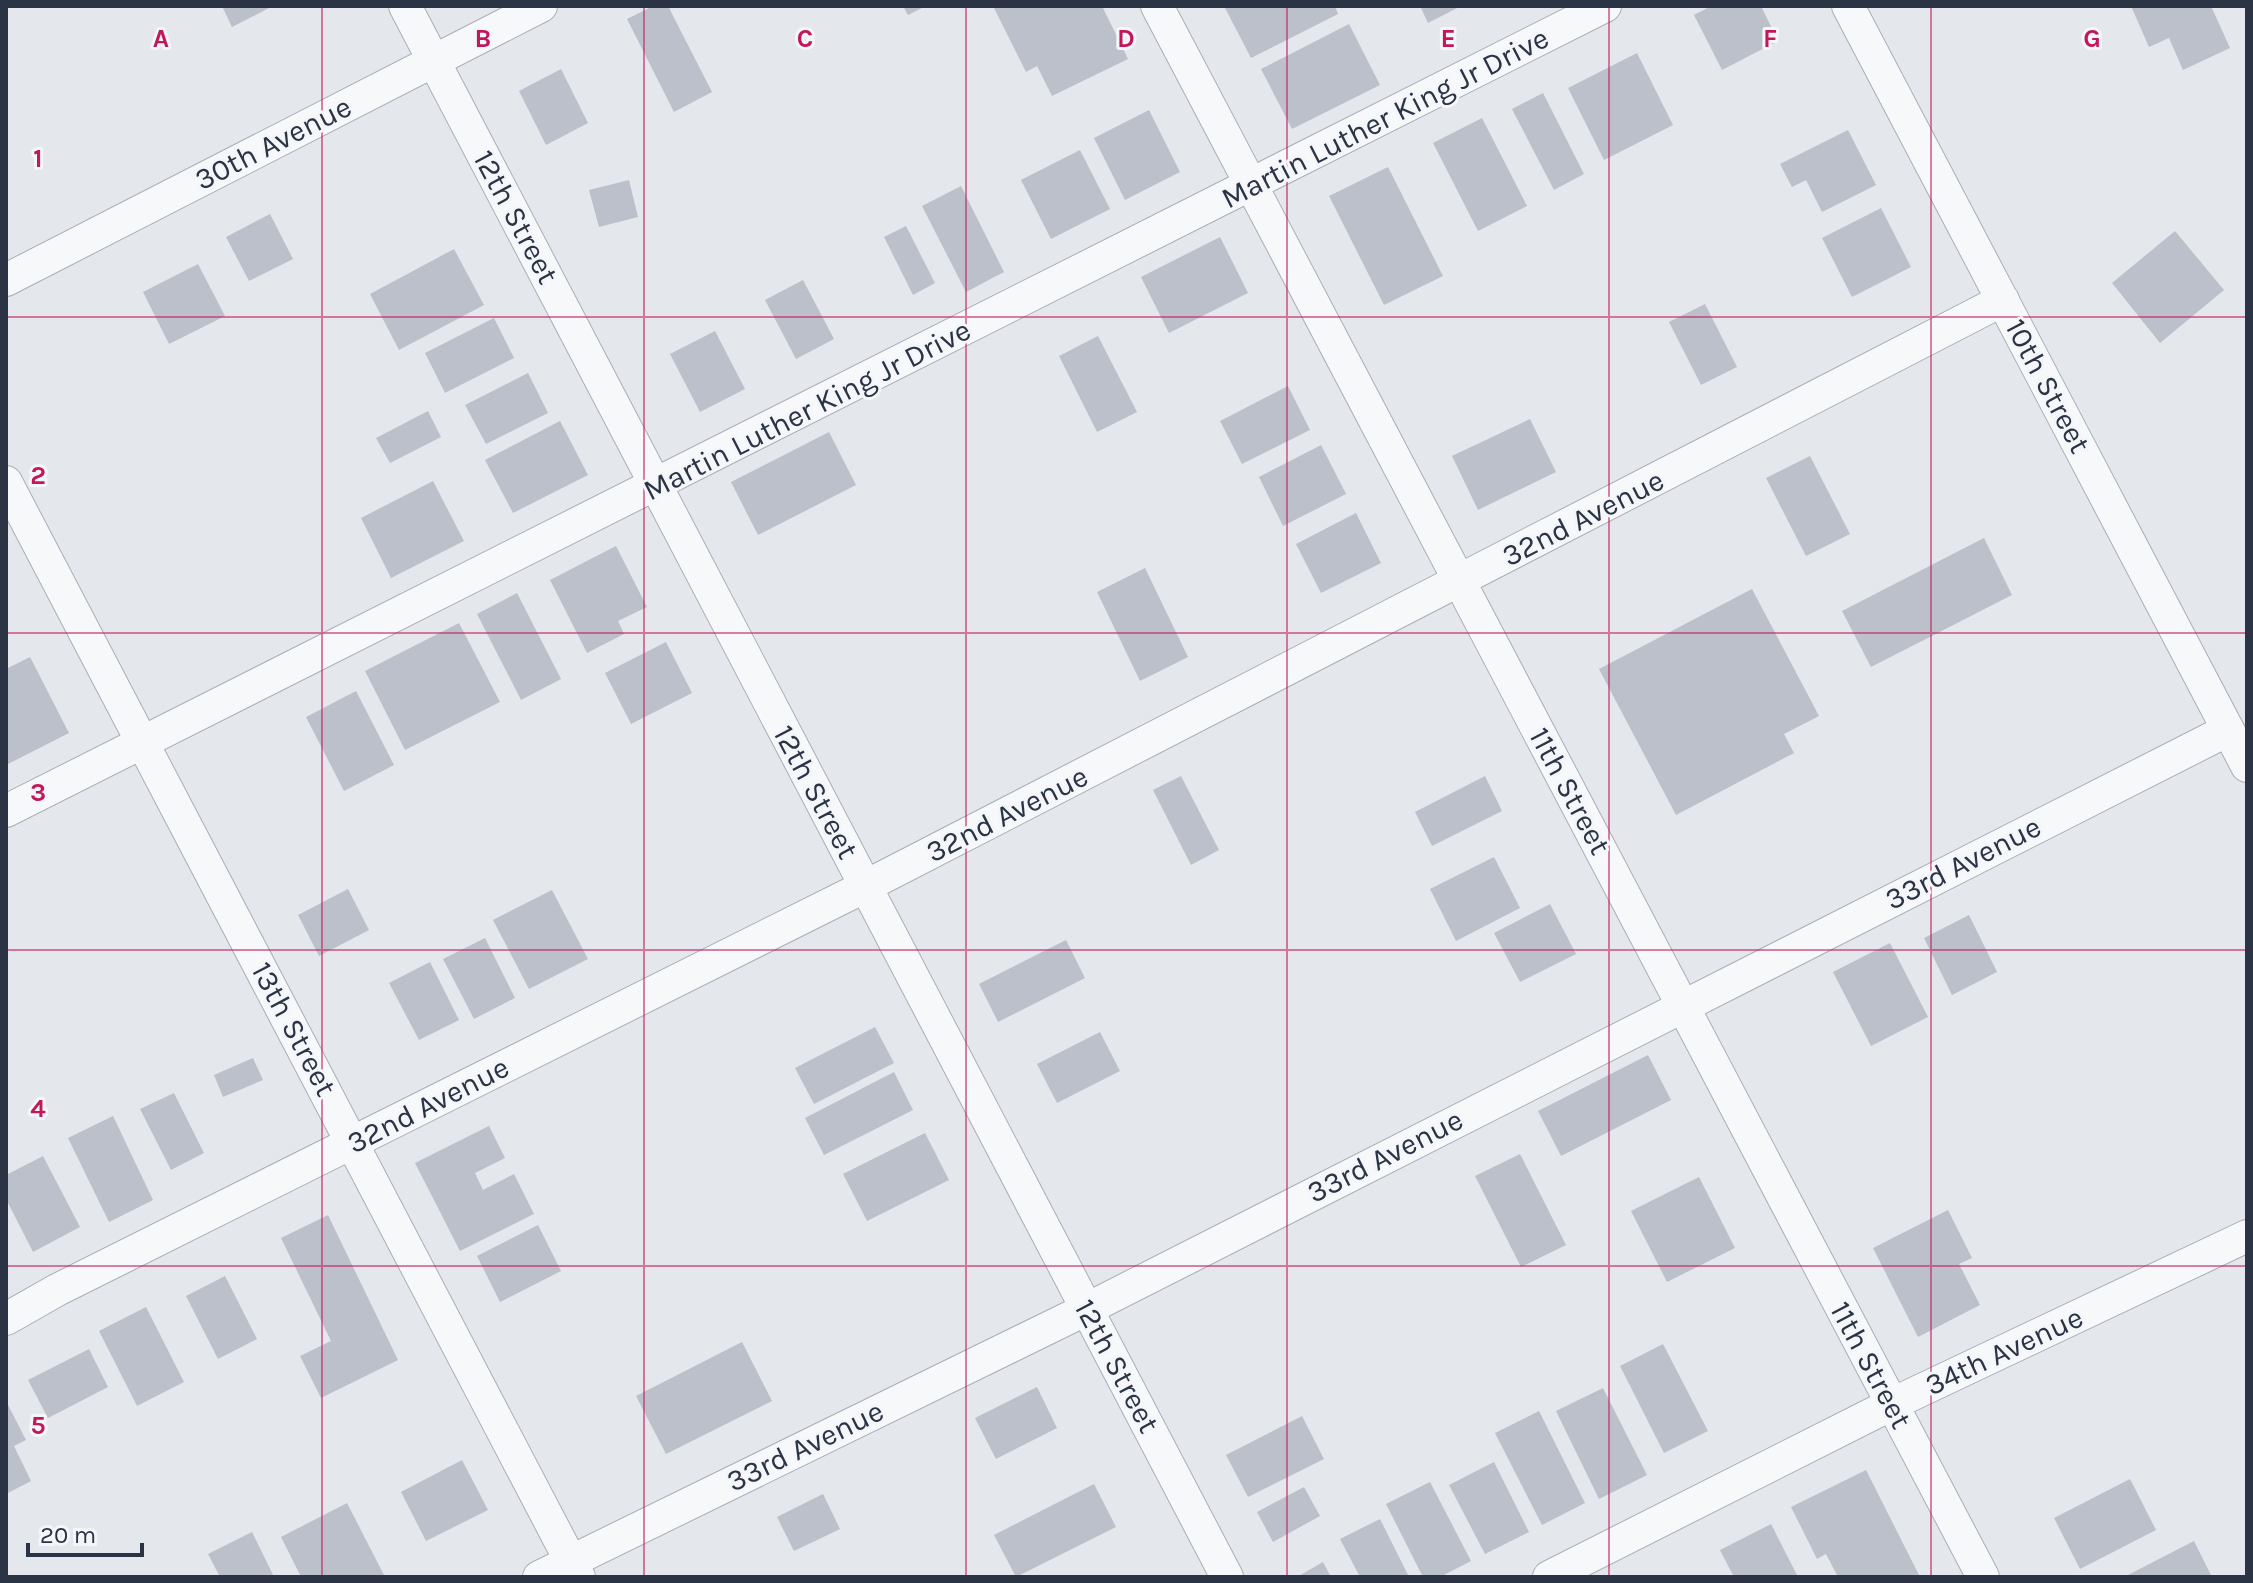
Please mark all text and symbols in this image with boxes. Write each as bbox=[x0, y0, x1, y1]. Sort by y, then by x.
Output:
street label: Martin Luther King Jr Drive bbox=[1215, 20, 1555, 216]
text: A bbox=[153, 23, 169, 54]
text: B bbox=[475, 23, 491, 54]
text: C bbox=[797, 23, 813, 54]
text: D bbox=[1117, 23, 1135, 54]
text: E bbox=[1440, 23, 1456, 54]
text: F bbox=[1763, 23, 1777, 54]
text: G bbox=[2083, 23, 2101, 54]
street label: 30th Avenue bbox=[189, 88, 357, 198]
text: 1 bbox=[33, 143, 43, 174]
street label: 12th Street bbox=[466, 144, 566, 290]
street label: Martin Luther King Jr Drive bbox=[637, 312, 977, 508]
street label: 10th Street bbox=[1998, 313, 2098, 459]
text: 2 bbox=[30, 460, 46, 491]
street label: 32nd Avenue bbox=[1496, 462, 1670, 574]
street label: 12th Street bbox=[766, 719, 866, 865]
street label: 11th Street bbox=[1522, 721, 1618, 861]
street label: 32nd Avenue bbox=[920, 758, 1094, 870]
text: 3 bbox=[30, 777, 46, 808]
street label: 33rd Avenue bbox=[1879, 808, 2047, 918]
street label: 13th Street bbox=[244, 956, 344, 1102]
street label: 32nd Avenue bbox=[341, 1049, 515, 1161]
text: 4 bbox=[30, 1093, 46, 1124]
street label: 33rd Avenue bbox=[1301, 1101, 1469, 1211]
street label: 12th Street bbox=[1067, 1293, 1167, 1439]
street label: 11th Street bbox=[1823, 1295, 1919, 1435]
street label: 34th Avenue bbox=[1919, 1299, 2089, 1403]
street label: 33rd Avenue bbox=[721, 1393, 889, 1499]
text: 5 bbox=[30, 1410, 46, 1441]
scale bar bbox=[28, 1507, 142, 1557]
text: 20 m bbox=[40, 1521, 96, 1549]

